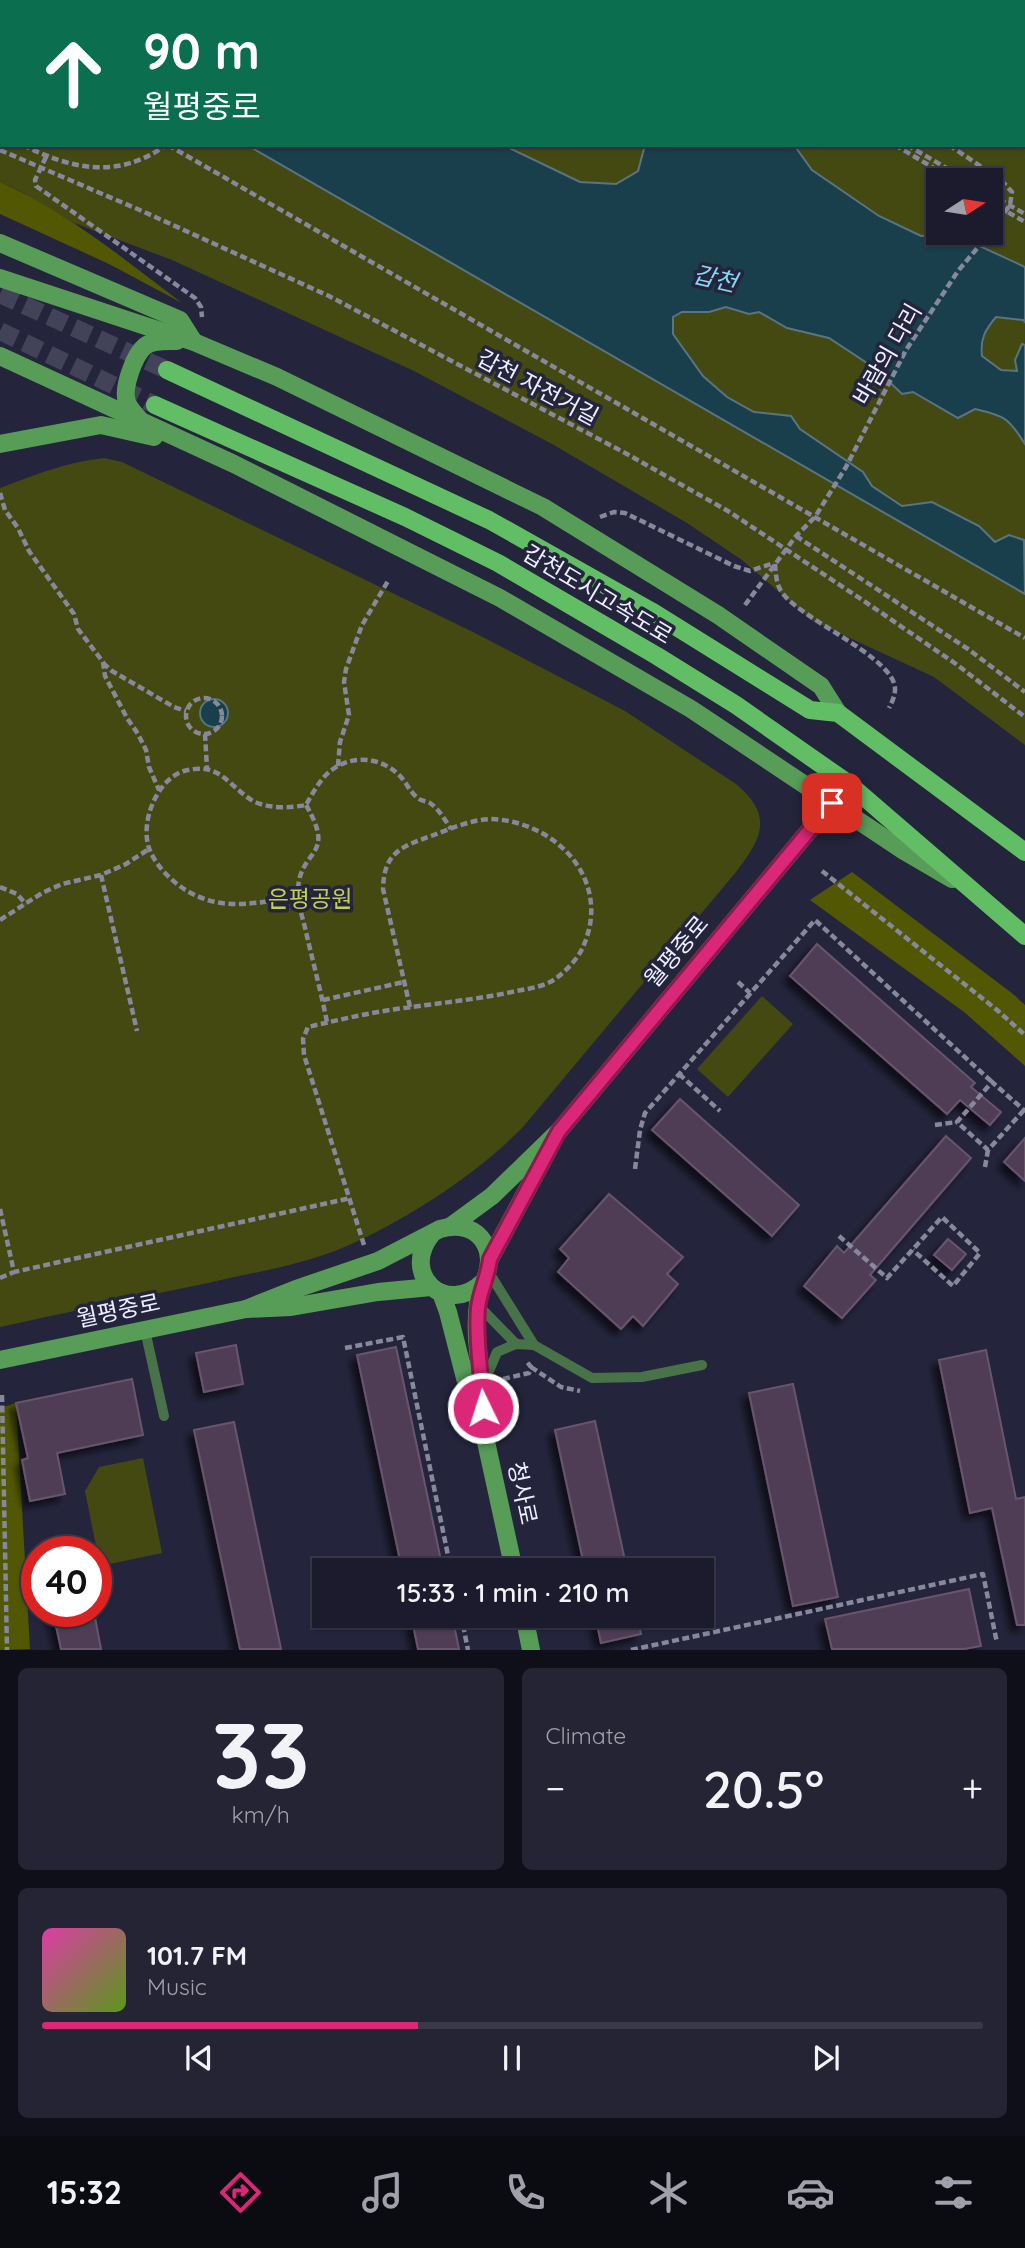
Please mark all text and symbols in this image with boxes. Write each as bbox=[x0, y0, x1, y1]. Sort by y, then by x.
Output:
text: 90 m bbox=[143, 20, 260, 81]
icon: ahead bbox=[28, 28, 119, 119]
text: 월평중로 bbox=[143, 86, 261, 126]
north arrow bbox=[926, 168, 1003, 245]
map controls bbox=[926, 168, 1003, 245]
water label: 갑천 bbox=[690, 258, 743, 298]
street label: 바람의 다리 bbox=[846, 298, 928, 410]
street label: 갑천 자전거길 bbox=[472, 343, 604, 431]
street label: 갑천도시고속도로 bbox=[518, 538, 678, 650]
pin bbox=[802, 773, 862, 833]
icon: arrive bbox=[813, 784, 851, 822]
park label: 은평공원 bbox=[268, 884, 352, 913]
street label: 월평중로 bbox=[638, 909, 714, 993]
street label: 월평중로 bbox=[74, 1287, 162, 1333]
position arrow bbox=[446, 1371, 520, 1445]
street label: 청사로 bbox=[502, 1459, 544, 1527]
speed limit sign: 40 bbox=[21, 1536, 112, 1627]
text: 15:33 · 1 min · 210 m bbox=[397, 1576, 629, 1609]
text: 33 bbox=[212, 1697, 310, 1811]
text: Climate bbox=[546, 1721, 626, 1750]
text: 20.5° bbox=[703, 1756, 824, 1821]
text: − bbox=[546, 1764, 565, 1812]
text: + bbox=[962, 1764, 983, 1812]
text: km/h bbox=[232, 1800, 290, 1829]
text: 101.7 FM bbox=[147, 1939, 247, 1972]
text: Music bbox=[147, 1972, 207, 2001]
icon: previous bbox=[180, 2039, 218, 2077]
icon: pause bbox=[493, 2039, 531, 2077]
icon: next bbox=[807, 2039, 845, 2077]
icon: directions bbox=[216, 2168, 265, 2217]
icon: music bbox=[358, 2168, 407, 2217]
icon: phone bbox=[501, 2168, 550, 2217]
icon: climate bbox=[644, 2168, 693, 2217]
icon: car bbox=[786, 2168, 835, 2217]
icon: filters bbox=[929, 2168, 978, 2217]
text: 15:32 bbox=[47, 2172, 122, 2212]

